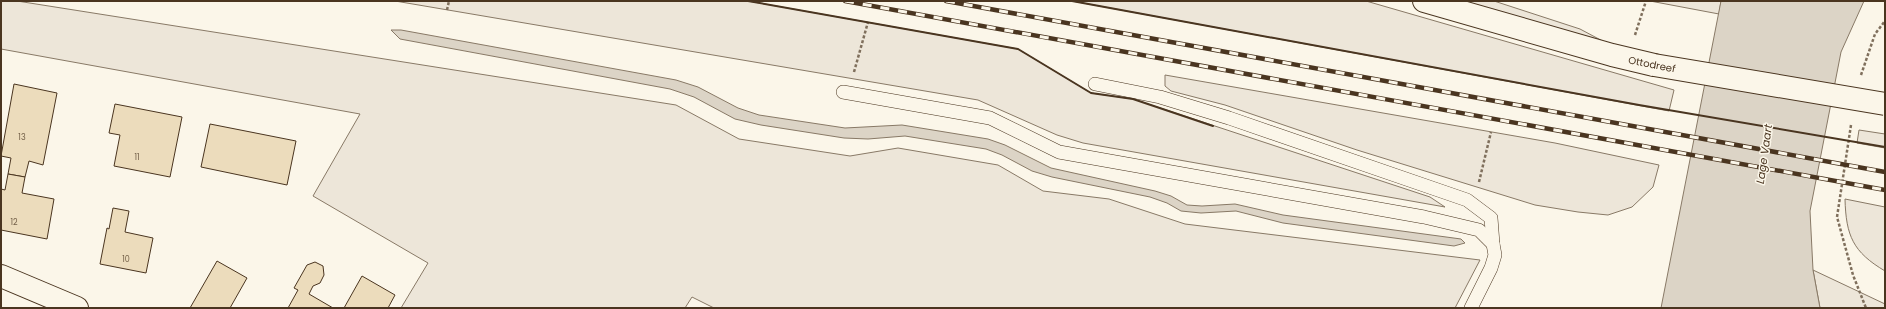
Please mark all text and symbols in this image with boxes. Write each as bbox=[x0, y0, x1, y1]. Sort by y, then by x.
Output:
street label: Ottodreef bbox=[1627, 53, 1677, 76]
water label: Lage Vaart bbox=[1752, 122, 1776, 185]
house number: 13 bbox=[18, 132, 26, 143]
house number: 11 bbox=[134, 152, 140, 163]
house number: 12 bbox=[10, 217, 18, 228]
house number: 10 bbox=[122, 254, 130, 265]

